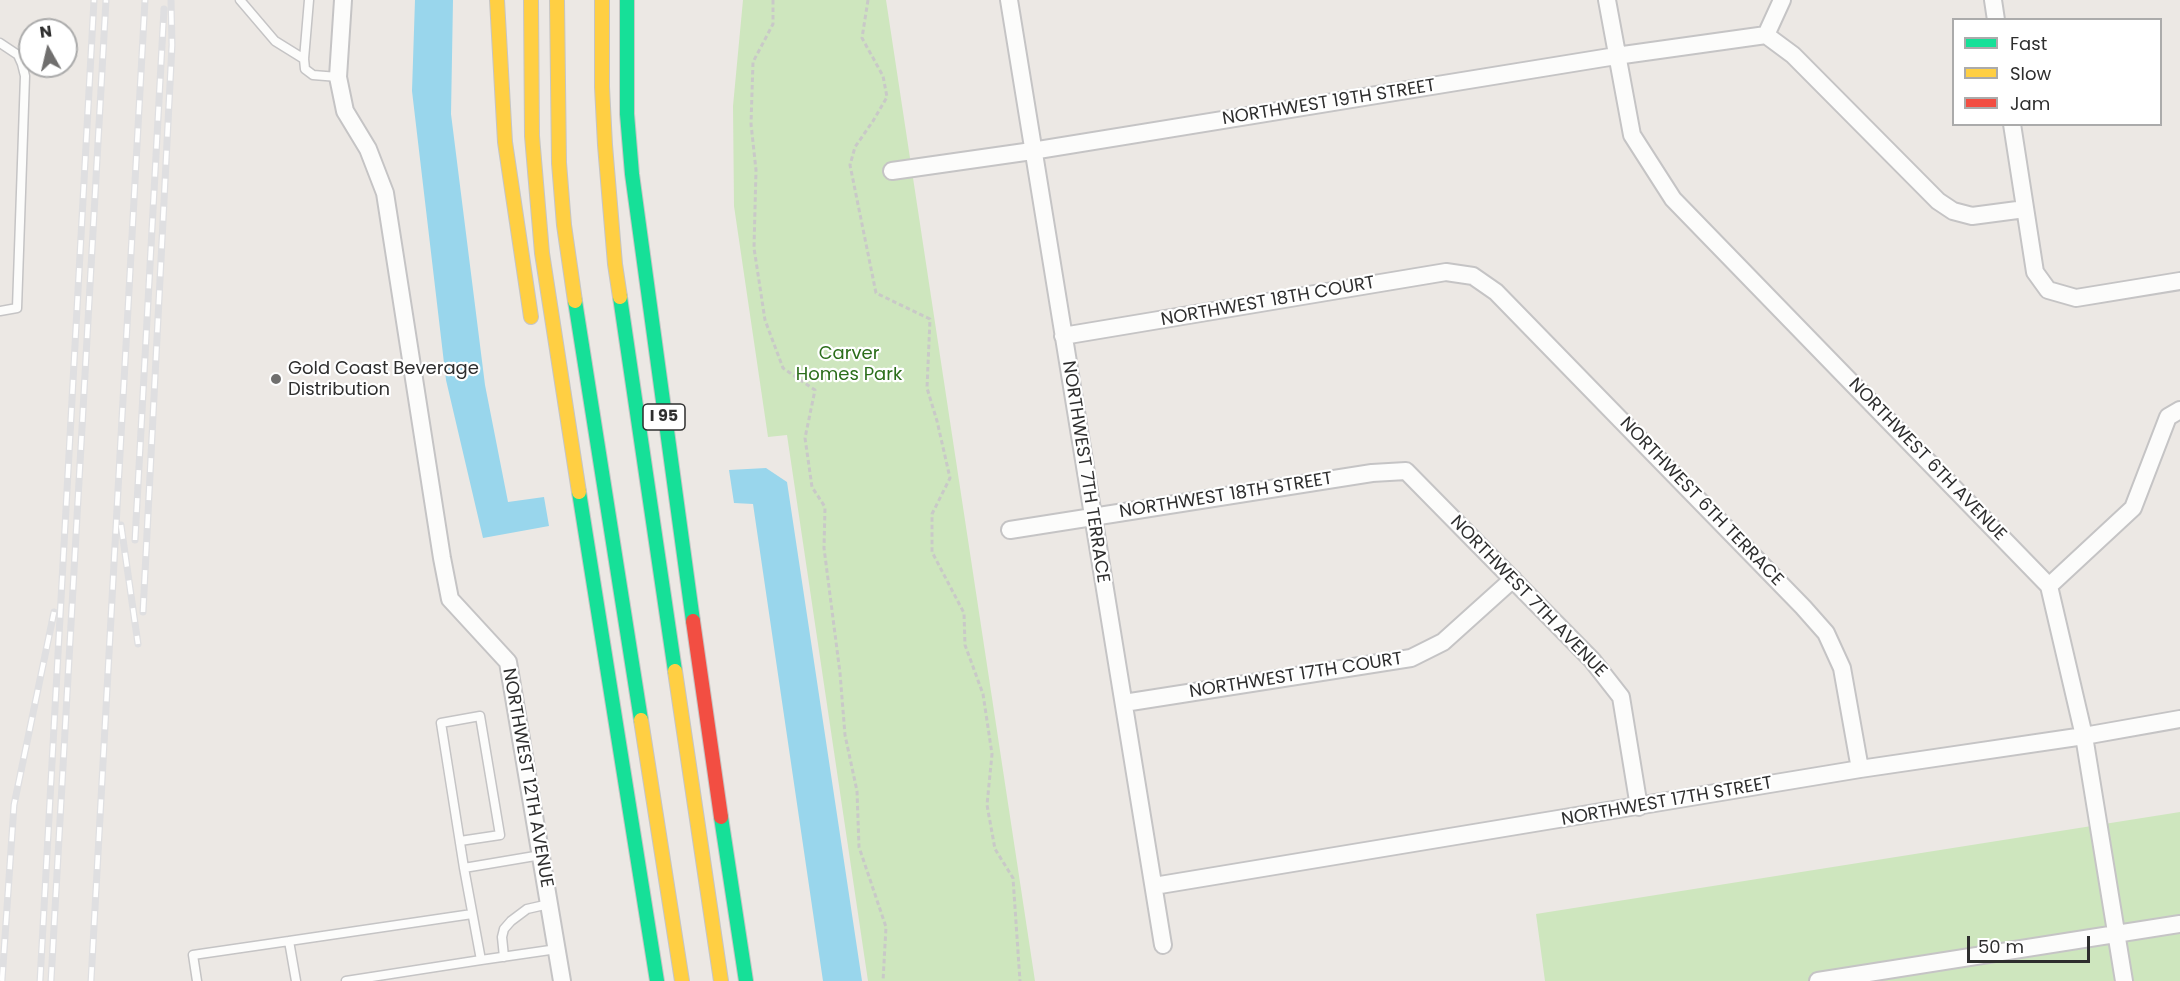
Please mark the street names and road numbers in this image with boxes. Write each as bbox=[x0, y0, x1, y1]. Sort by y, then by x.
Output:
street label: NORTHWEST 19TH STREET bbox=[1221, 75, 1437, 131]
street label: NORTHWEST 18TH COURT bbox=[1159, 273, 1377, 331]
street label: NORTHWEST 7TH TERRACE bbox=[1057, 359, 1113, 585]
street label: NORTHWEST 6TH AVENUE bbox=[1844, 374, 2010, 546]
road number: I 95 bbox=[643, 404, 685, 430]
street label: NORTHWEST 6TH TERRACE bbox=[1615, 413, 1787, 591]
street label: NORTHWEST 18TH STREET bbox=[1118, 468, 1334, 524]
street label: NORTHWEST 7TH AVENUE bbox=[1445, 512, 1611, 682]
street label: NORTHWEST 17TH COURT bbox=[1188, 648, 1404, 704]
street label: NORTHWEST 12TH AVENUE bbox=[497, 667, 557, 889]
street label: NORTHWEST 17TH STREET bbox=[1560, 773, 1774, 831]

